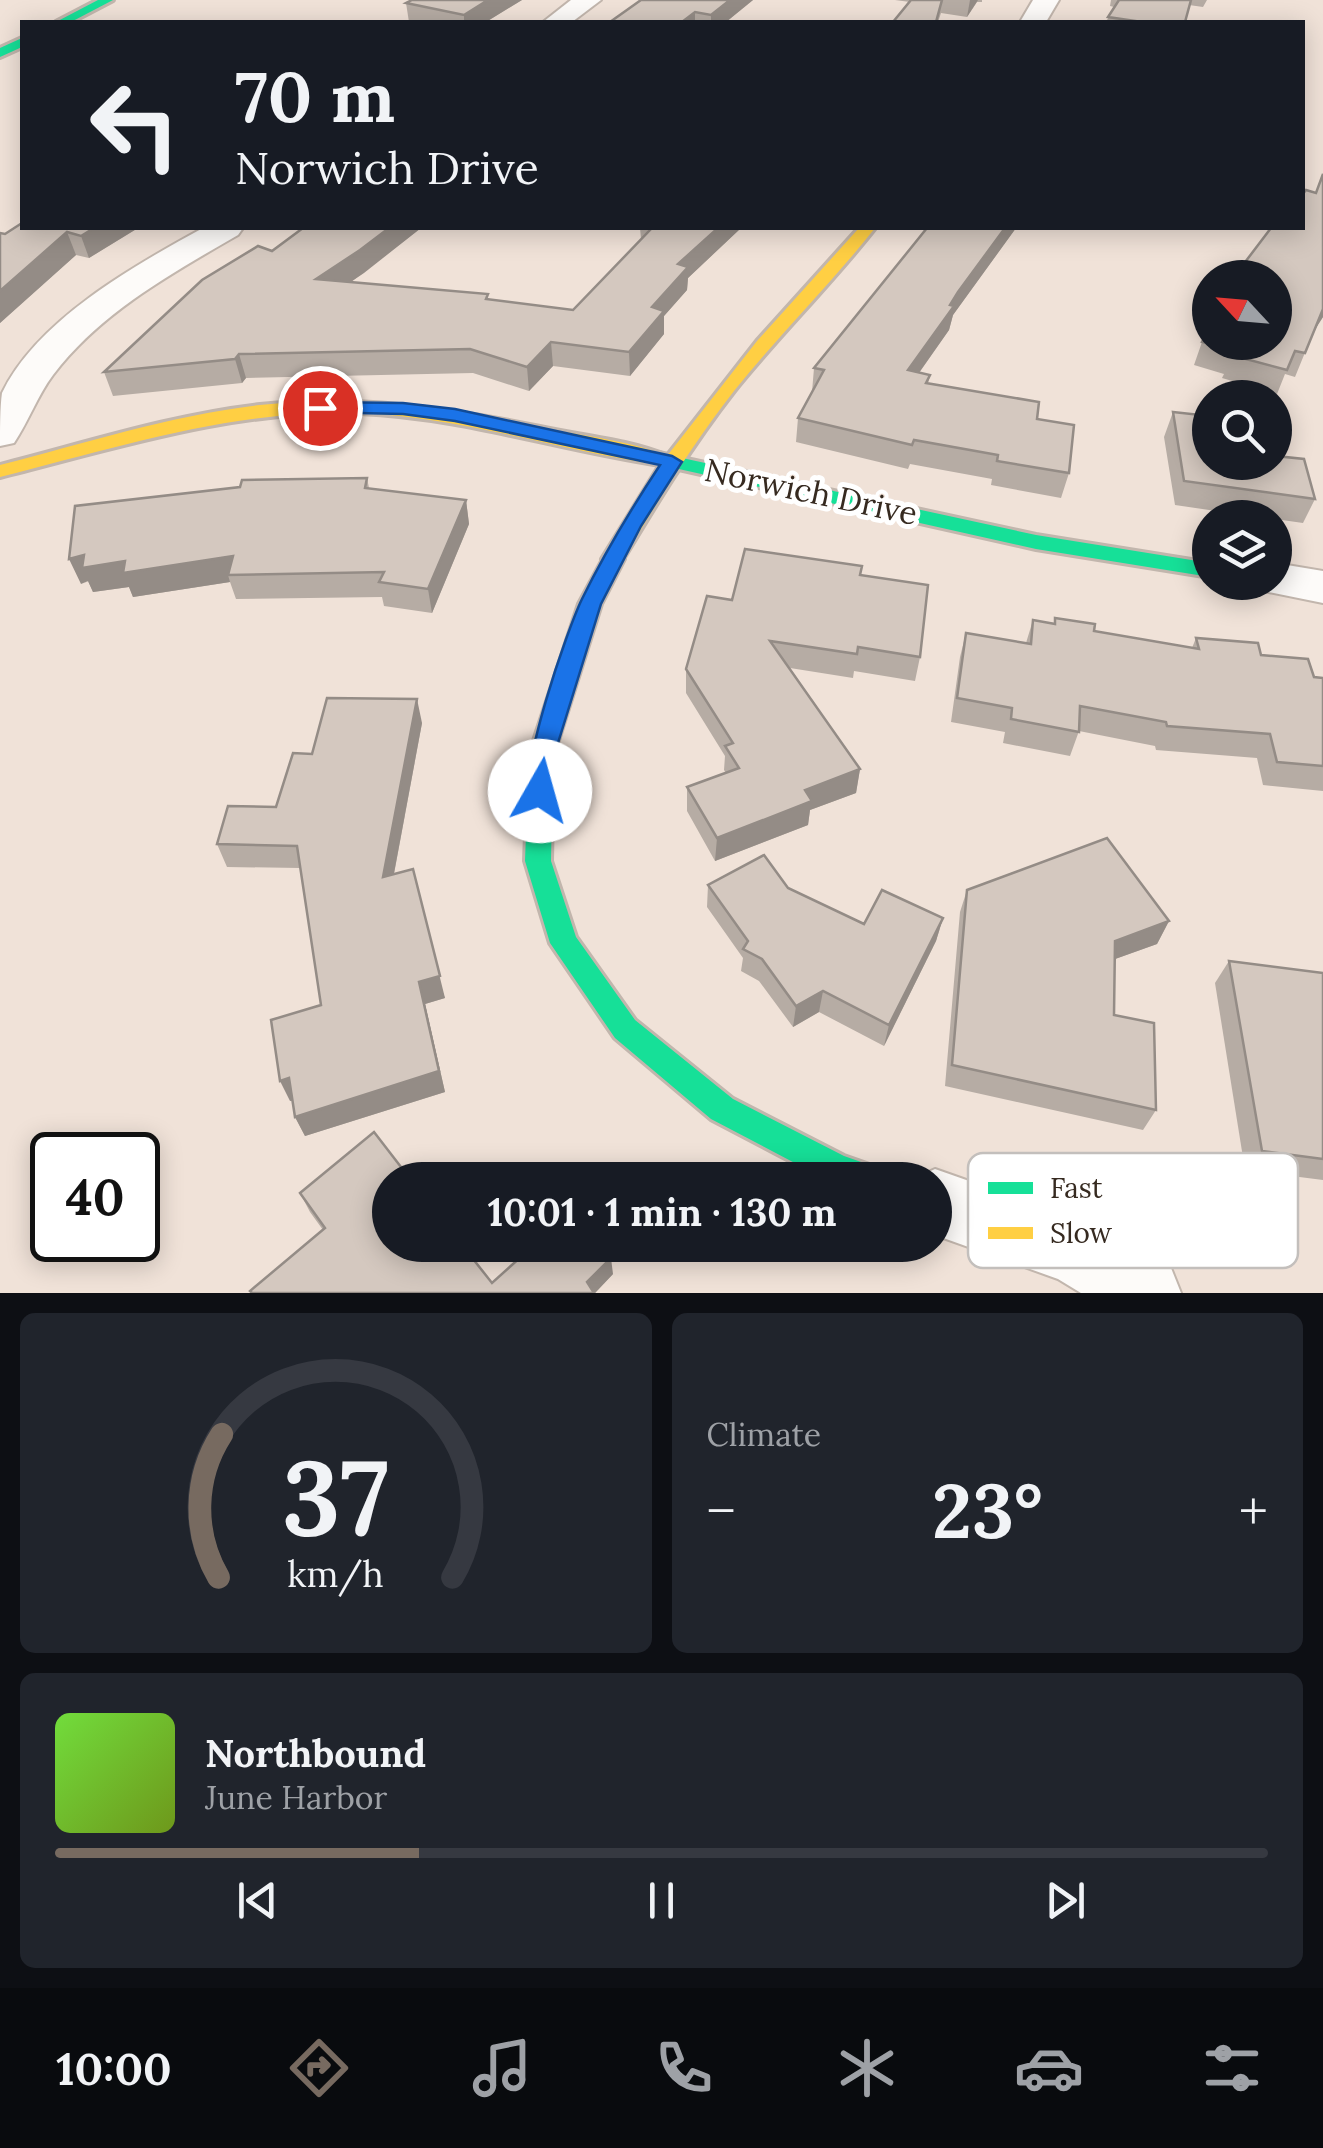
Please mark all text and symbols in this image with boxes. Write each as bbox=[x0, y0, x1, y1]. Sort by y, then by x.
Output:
text: 70 m bbox=[235, 52, 395, 141]
icon: left bbox=[70, 60, 200, 190]
text: Norwich Drive bbox=[235, 139, 539, 196]
north arrow bbox=[1192, 260, 1292, 360]
map controls bbox=[1192, 260, 1292, 600]
pin bbox=[278, 366, 363, 451]
button: search bbox=[1192, 380, 1292, 480]
icon: arrive bbox=[293, 381, 348, 436]
street label: Norwich Drive bbox=[701, 449, 921, 534]
button: layers bbox=[1192, 500, 1292, 600]
position arrow bbox=[488, 739, 592, 843]
speed limit sign: 40 bbox=[30, 1132, 160, 1262]
legend bbox=[968, 1153, 1298, 1268]
text: Fast bbox=[1050, 1170, 1103, 1206]
text: 10:01 · 1 min · 130 m bbox=[488, 1188, 836, 1236]
text: Slow bbox=[1050, 1215, 1113, 1251]
text: Climate bbox=[707, 1414, 821, 1455]
text: 37 bbox=[282, 1430, 389, 1563]
text: 23° bbox=[932, 1463, 1043, 1559]
text: − bbox=[707, 1476, 736, 1546]
text: + bbox=[1239, 1476, 1268, 1546]
text: km/h bbox=[287, 1551, 384, 1597]
text: Northbound bbox=[205, 1729, 426, 1777]
text: June Harbor bbox=[205, 1777, 387, 1818]
icon: previous bbox=[230, 1873, 285, 1928]
icon: pause bbox=[634, 1873, 689, 1928]
icon: next bbox=[1038, 1873, 1093, 1928]
icon: directions bbox=[284, 2033, 354, 2103]
icon: music bbox=[467, 2033, 537, 2103]
icon: phone bbox=[649, 2033, 719, 2103]
icon: climate bbox=[832, 2033, 902, 2103]
icon: car bbox=[1014, 2033, 1084, 2103]
icon: filters bbox=[1197, 2033, 1267, 2103]
text: 10:00 bbox=[56, 2040, 172, 2097]

